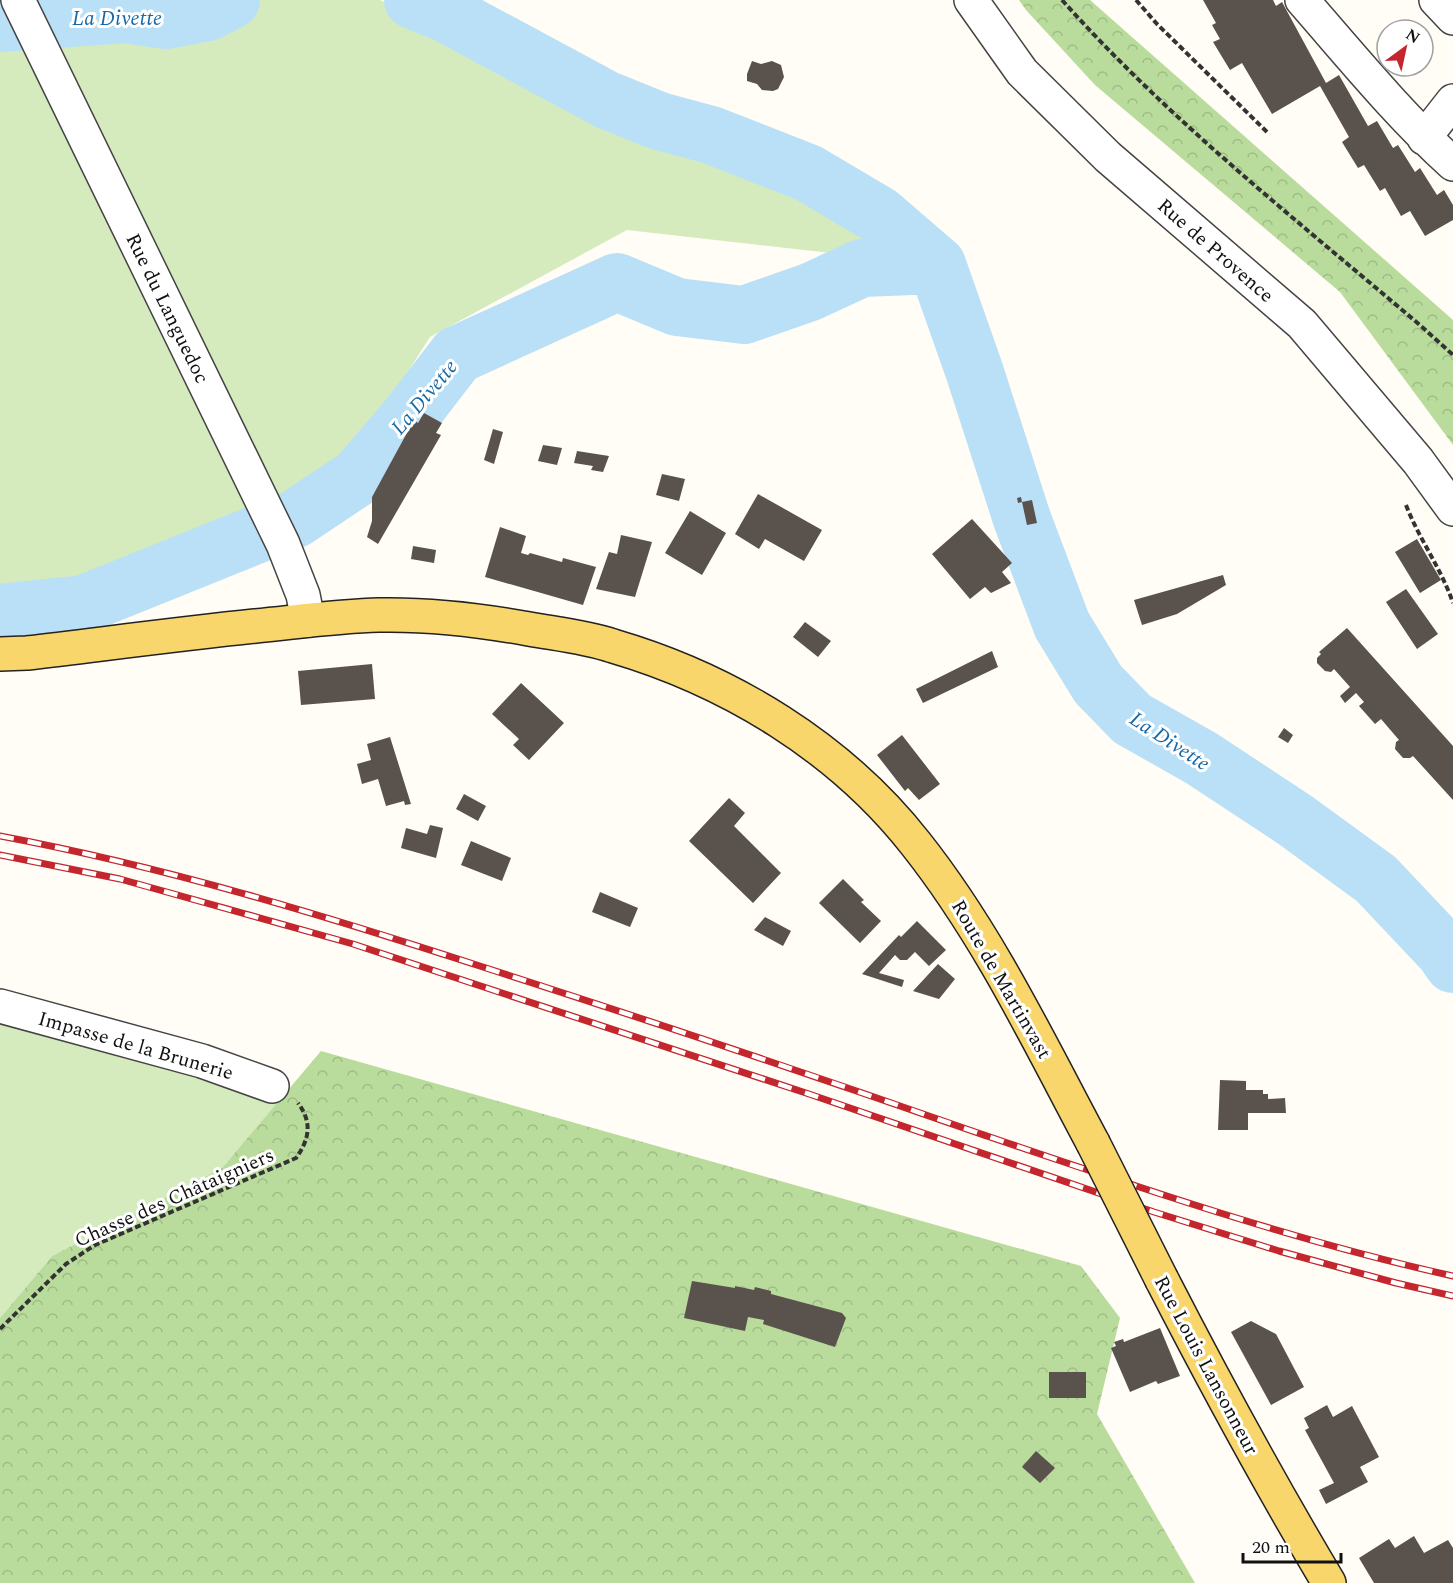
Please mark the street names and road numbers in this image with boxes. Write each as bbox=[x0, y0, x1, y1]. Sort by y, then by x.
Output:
street label: Rue de Provence bbox=[1150, 191, 1280, 310]
street label: Rue du Languedoc bbox=[118, 228, 217, 389]
street label: Route de Martinvast bbox=[943, 894, 1059, 1065]
street label: Impasse de la Brunerie bbox=[34, 1004, 237, 1088]
street label: Chasse des Châtaigniers bbox=[70, 1140, 279, 1256]
street label: Rue Louis Lansonneur bbox=[1146, 1270, 1266, 1461]

